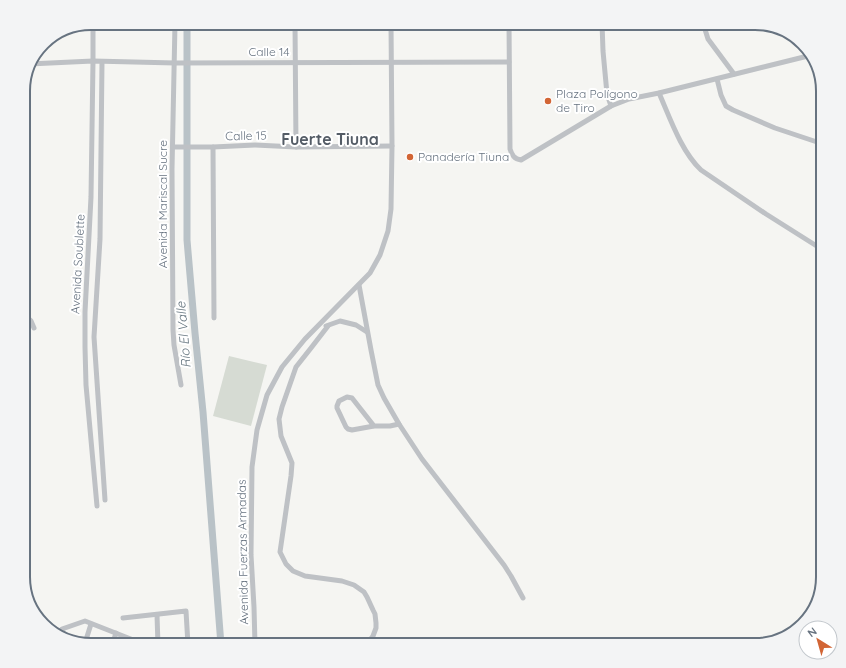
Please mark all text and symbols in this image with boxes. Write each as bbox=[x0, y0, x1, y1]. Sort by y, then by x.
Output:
street label: Calle 14 bbox=[248, 44, 290, 59]
place label: Plaza Polígono de Tiro bbox=[556, 86, 638, 115]
marker: Plaza Polígono de Tiro bbox=[543, 96, 553, 106]
street label: Calle 15 bbox=[225, 128, 267, 143]
district label: Fuerte Tiuna bbox=[281, 129, 379, 149]
street label: Avenida Mariscal Sucre bbox=[155, 140, 170, 268]
place label: Panadería Tiuna bbox=[418, 149, 509, 164]
marker: Panadería Tiuna bbox=[405, 152, 415, 162]
street label: Avenida Soublette bbox=[67, 213, 88, 314]
water label: Río El Valle bbox=[172, 301, 194, 369]
street label: Avenida Fuerzas Armadas bbox=[234, 479, 251, 625]
north arrow bbox=[798, 620, 838, 660]
text: N bbox=[805, 624, 819, 640]

